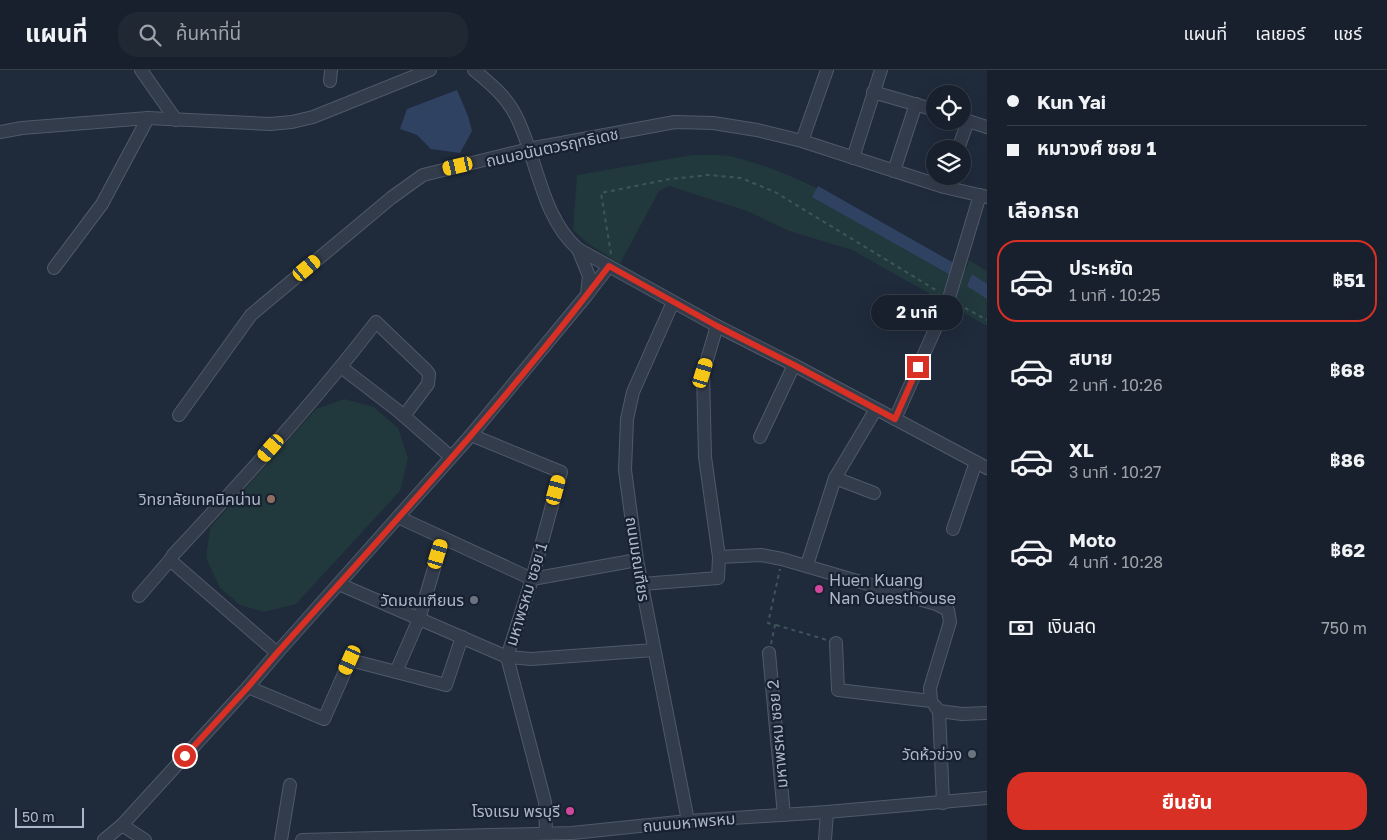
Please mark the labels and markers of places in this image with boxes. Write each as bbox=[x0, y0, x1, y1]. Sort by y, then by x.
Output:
place label: วิทยาลัยเทคนิคน่าน bbox=[138, 489, 261, 509]
marker: วิทยาลัยเทคนิคน่าน bbox=[265, 493, 277, 505]
place label: Huen Kuang Nan Guesthouse bbox=[829, 570, 956, 608]
marker: Huen Kuang Nan Guesthouse bbox=[813, 583, 825, 595]
place label: วัดมณเฑียนร bbox=[380, 590, 464, 610]
marker: วัดมณเฑียนร bbox=[468, 594, 480, 606]
place label: วัดห้วข่วง bbox=[902, 744, 962, 764]
marker: วัดห้วข่วง bbox=[966, 748, 978, 760]
place label: โรงแรม พรบุรี bbox=[472, 801, 560, 821]
marker: โรงแรม พรบุรี bbox=[564, 805, 576, 817]

